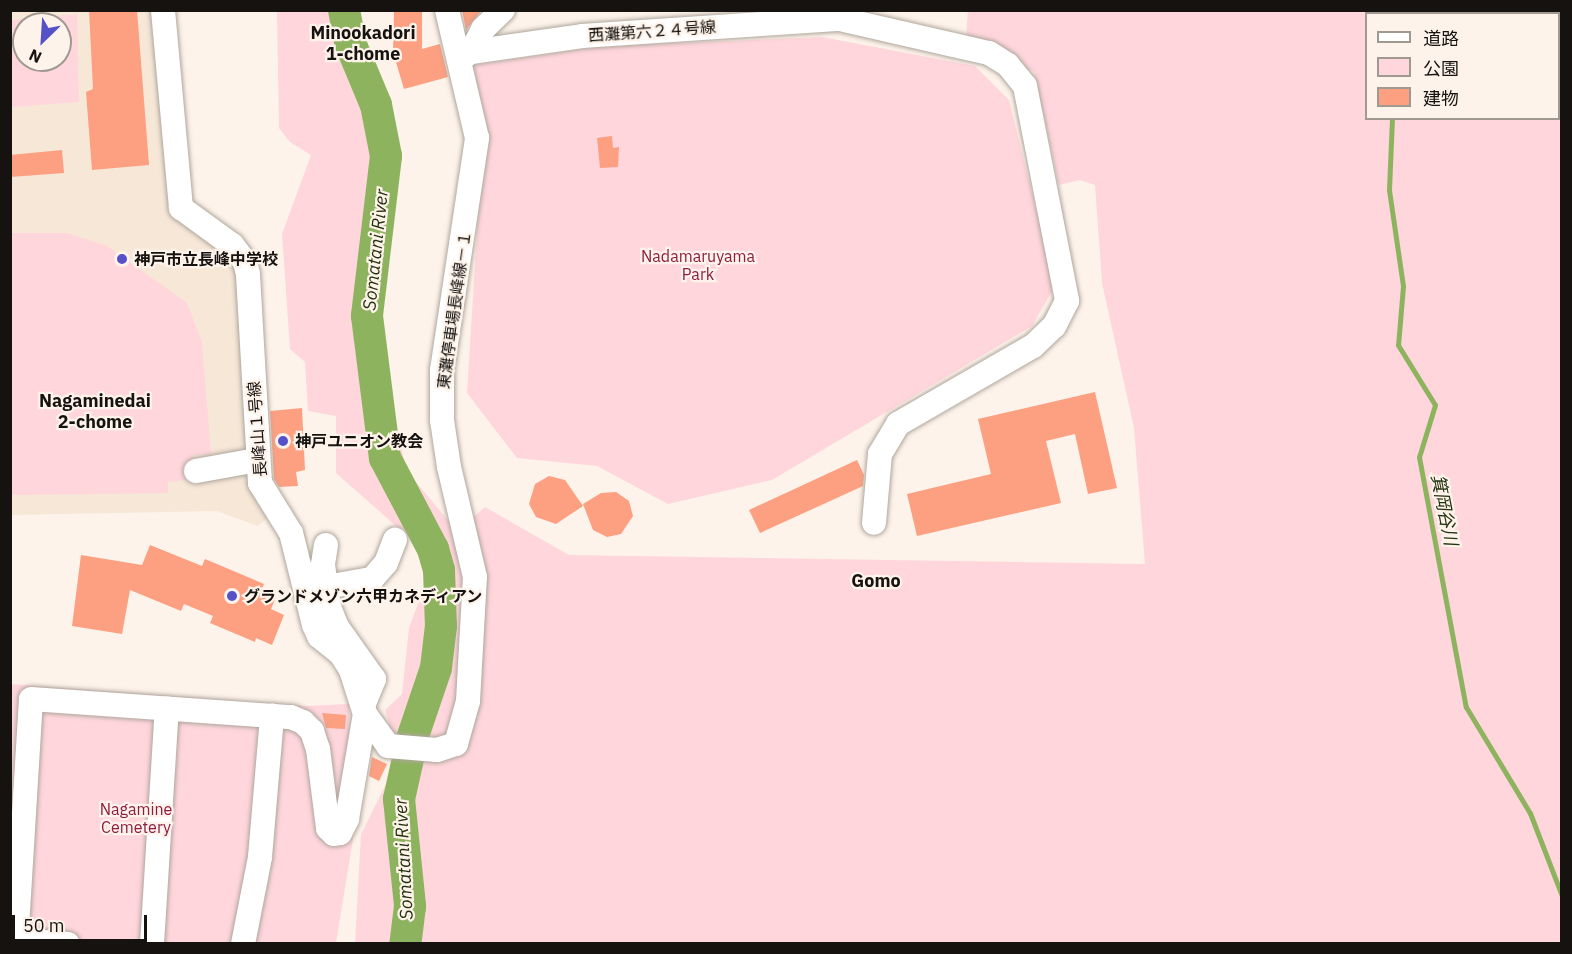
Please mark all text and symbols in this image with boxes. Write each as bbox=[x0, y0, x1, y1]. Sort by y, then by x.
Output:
north arrow bbox=[12, 12, 72, 72]
legend bbox=[1365, 12, 1560, 120]
street label: 西灘第六２４号線 bbox=[587, 17, 717, 45]
district label: Minookadori 1-chome bbox=[310, 23, 416, 66]
text: 道路 bbox=[1423, 27, 1459, 50]
text: N bbox=[26, 45, 45, 68]
text: 公園 bbox=[1423, 57, 1459, 80]
text: 建物 bbox=[1423, 87, 1459, 110]
water label: Somatani River bbox=[359, 188, 393, 312]
street label: 東灘停車場長峰線－１ bbox=[433, 229, 475, 391]
park label: Nadamaruyama Park bbox=[641, 246, 755, 284]
place label: 神戸市立長峰中学校 bbox=[134, 249, 278, 269]
marker: 神戸市立長峰中学校 bbox=[115, 252, 129, 266]
street label: 長峰山１号線 bbox=[244, 380, 270, 478]
district label: Nagaminedai 2-chome bbox=[39, 391, 151, 434]
place label: 神戸ユニオン教会 bbox=[295, 431, 423, 451]
marker: 神戸ユニオン教会 bbox=[276, 434, 290, 448]
water label: 箕岡谷川 bbox=[1427, 473, 1461, 547]
district label: Gomo bbox=[851, 570, 901, 592]
place label: グランドメゾン六甲カネディアン bbox=[244, 586, 484, 606]
marker: グランドメゾン六甲カネディアン bbox=[225, 589, 239, 603]
water label: Somatani River bbox=[390, 798, 418, 920]
park label: Nagamine Cemetery bbox=[100, 799, 172, 837]
scale bar bbox=[15, 903, 150, 941]
text: 50 m bbox=[23, 914, 65, 937]

